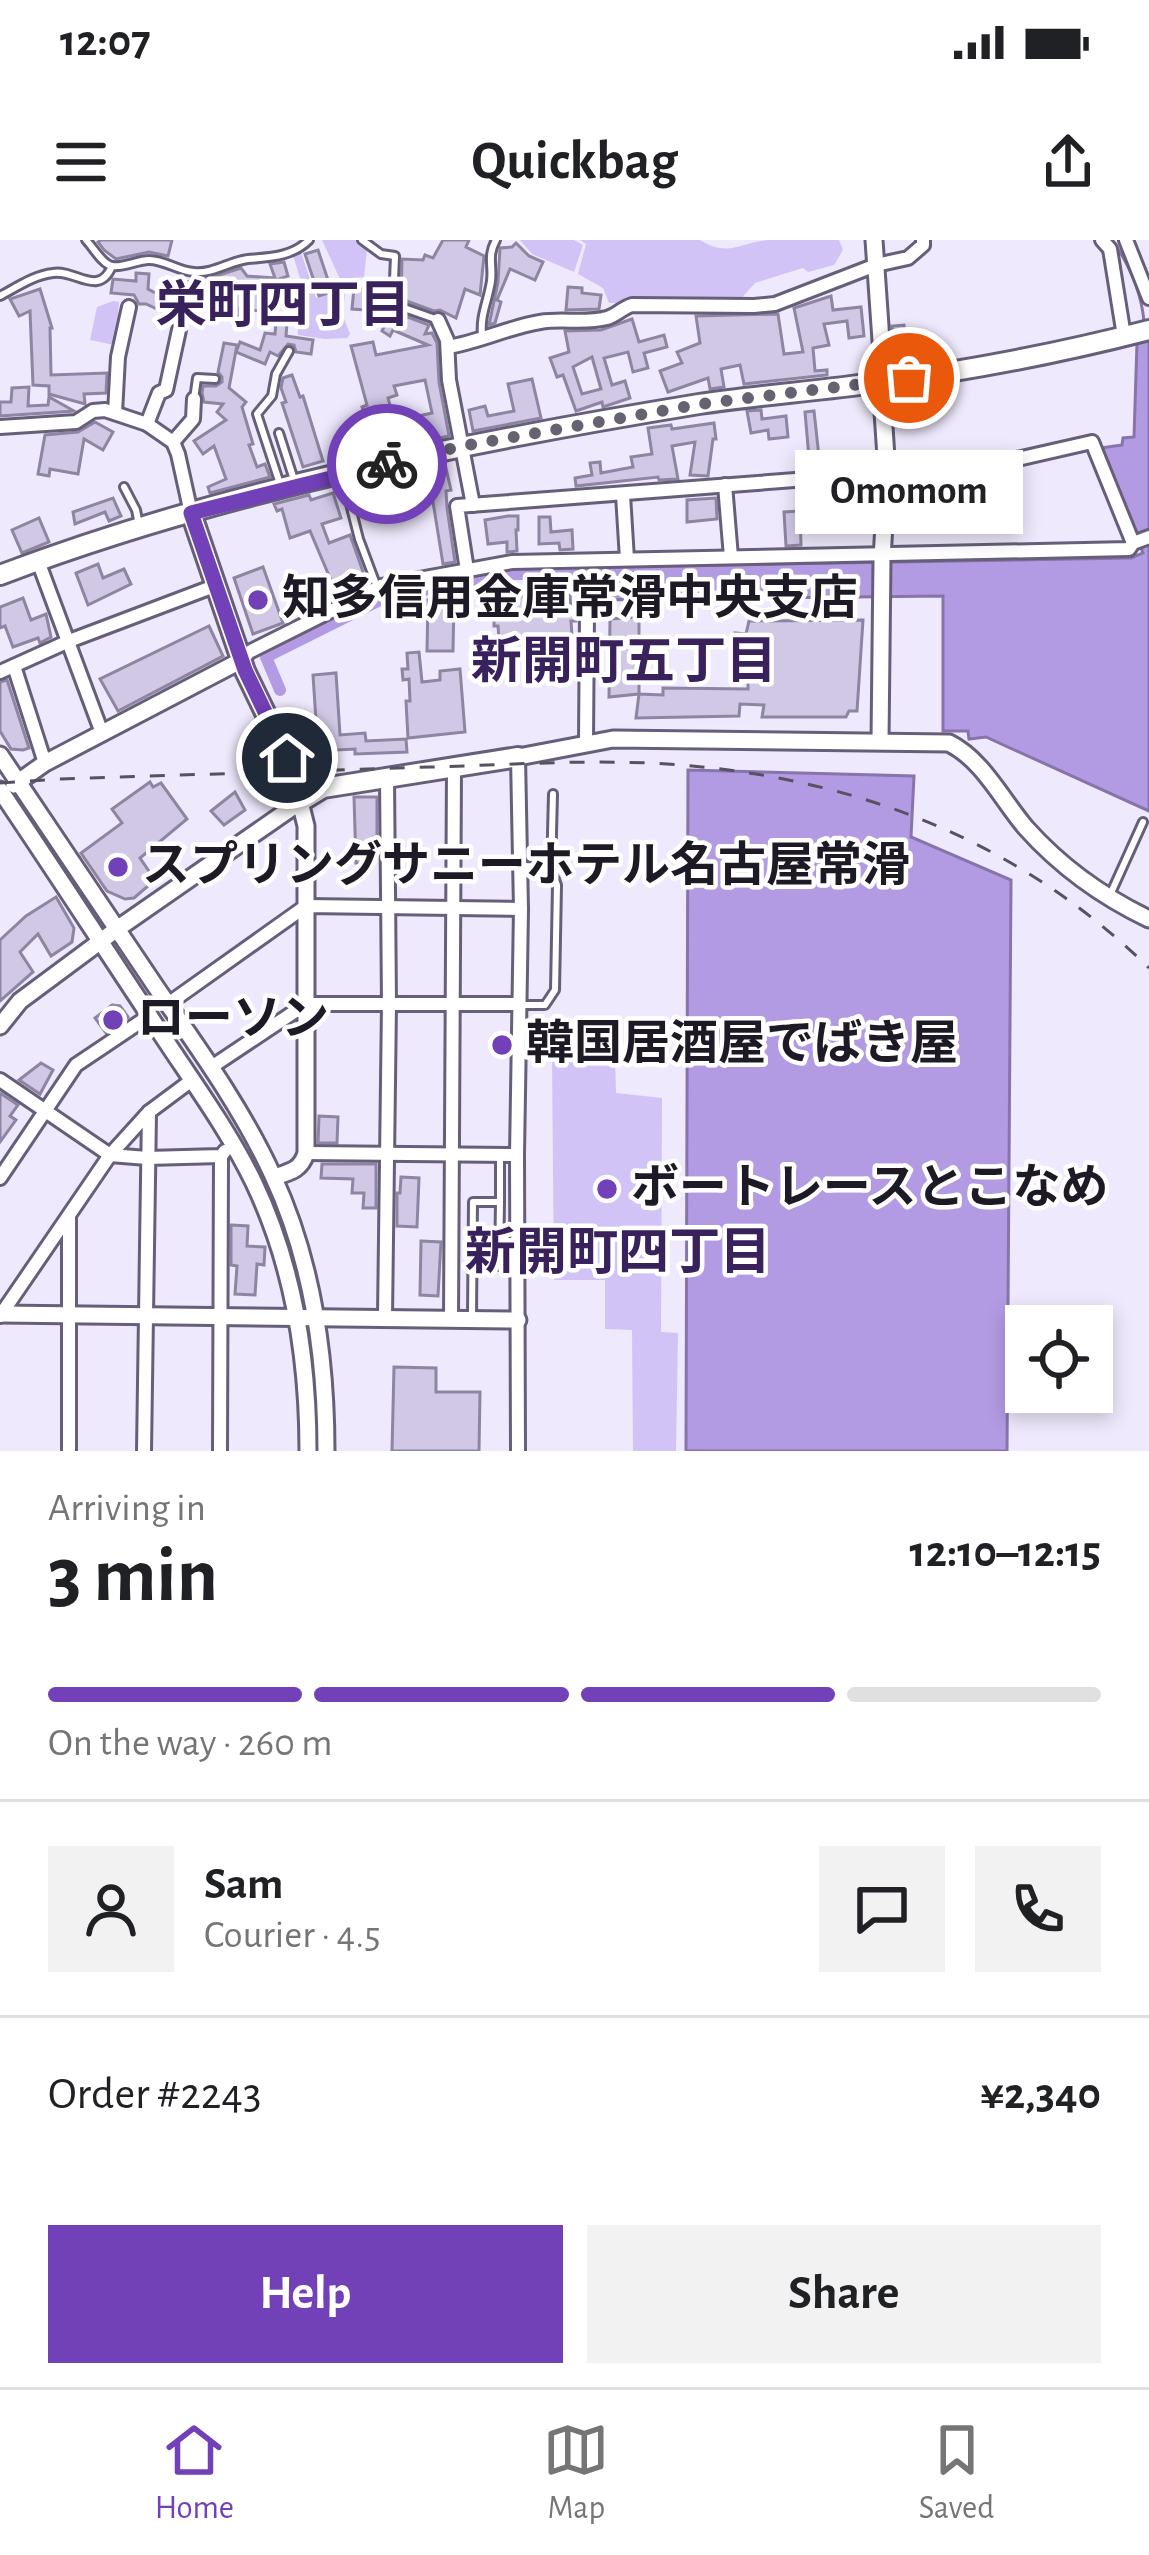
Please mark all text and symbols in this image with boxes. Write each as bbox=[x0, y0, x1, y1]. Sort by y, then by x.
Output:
text: 12:07 bbox=[60, 19, 151, 64]
icon: menu bbox=[48, 129, 114, 195]
icon: share bbox=[1035, 129, 1101, 195]
text: Quickbag bbox=[472, 135, 677, 189]
district label: 栄町四丁目 bbox=[155, 278, 411, 332]
pin bbox=[858, 327, 960, 429]
icon: bag bbox=[876, 345, 942, 411]
courier bbox=[327, 404, 447, 524]
icon: bike bbox=[354, 431, 420, 497]
callout: Omomom bbox=[795, 450, 1023, 534]
text: Omomom bbox=[830, 472, 988, 511]
place label: 知多信用金庫常滑中央支店 bbox=[282, 573, 858, 624]
marker: 知多信用金庫常滑中央支店 bbox=[245, 587, 271, 613]
district label: 新開町五丁目 bbox=[471, 635, 777, 688]
pin bbox=[236, 707, 338, 809]
icon: home bbox=[254, 725, 320, 791]
place label: スプリングサニーホテル名古屋常滑 bbox=[142, 839, 910, 891]
marker: スプリングサニーホテル名古屋常滑 bbox=[105, 854, 131, 880]
place label: ローソン bbox=[137, 996, 329, 1044]
marker: ローソン bbox=[100, 1007, 126, 1033]
place label: 韓国居酒屋でばき屋 bbox=[526, 1018, 958, 1069]
marker: 韓国居酒屋でばき屋 bbox=[489, 1032, 515, 1058]
place label: ボートレースとこなめ bbox=[631, 1162, 1109, 1213]
marker: ボートレースとこなめ bbox=[594, 1176, 620, 1202]
district label: 新開町四丁目 bbox=[465, 1226, 771, 1279]
map controls bbox=[1005, 1305, 1113, 1413]
button: locate bbox=[1005, 1305, 1113, 1413]
text: Arriving in bbox=[48, 1489, 206, 1528]
text: 12:10–12:15 bbox=[910, 1530, 1101, 1575]
text: 3 min bbox=[48, 1538, 218, 1616]
text: On the way · 260 m bbox=[48, 1724, 332, 1763]
button: person bbox=[48, 1846, 174, 1972]
button: chat bbox=[819, 1846, 945, 1972]
button: phone bbox=[975, 1846, 1101, 1972]
text: Sam bbox=[204, 1862, 283, 1907]
text: Courier · 4.5 bbox=[204, 1916, 381, 1955]
text: Order #2243 bbox=[48, 2072, 261, 2117]
text: ¥2,340 bbox=[980, 2072, 1101, 2117]
button: Help bbox=[48, 2225, 563, 2363]
button: Share bbox=[587, 2225, 1101, 2363]
tab: Home bbox=[155, 2417, 234, 2529]
tab: Map bbox=[543, 2417, 609, 2529]
tab: Saved bbox=[919, 2417, 994, 2529]

